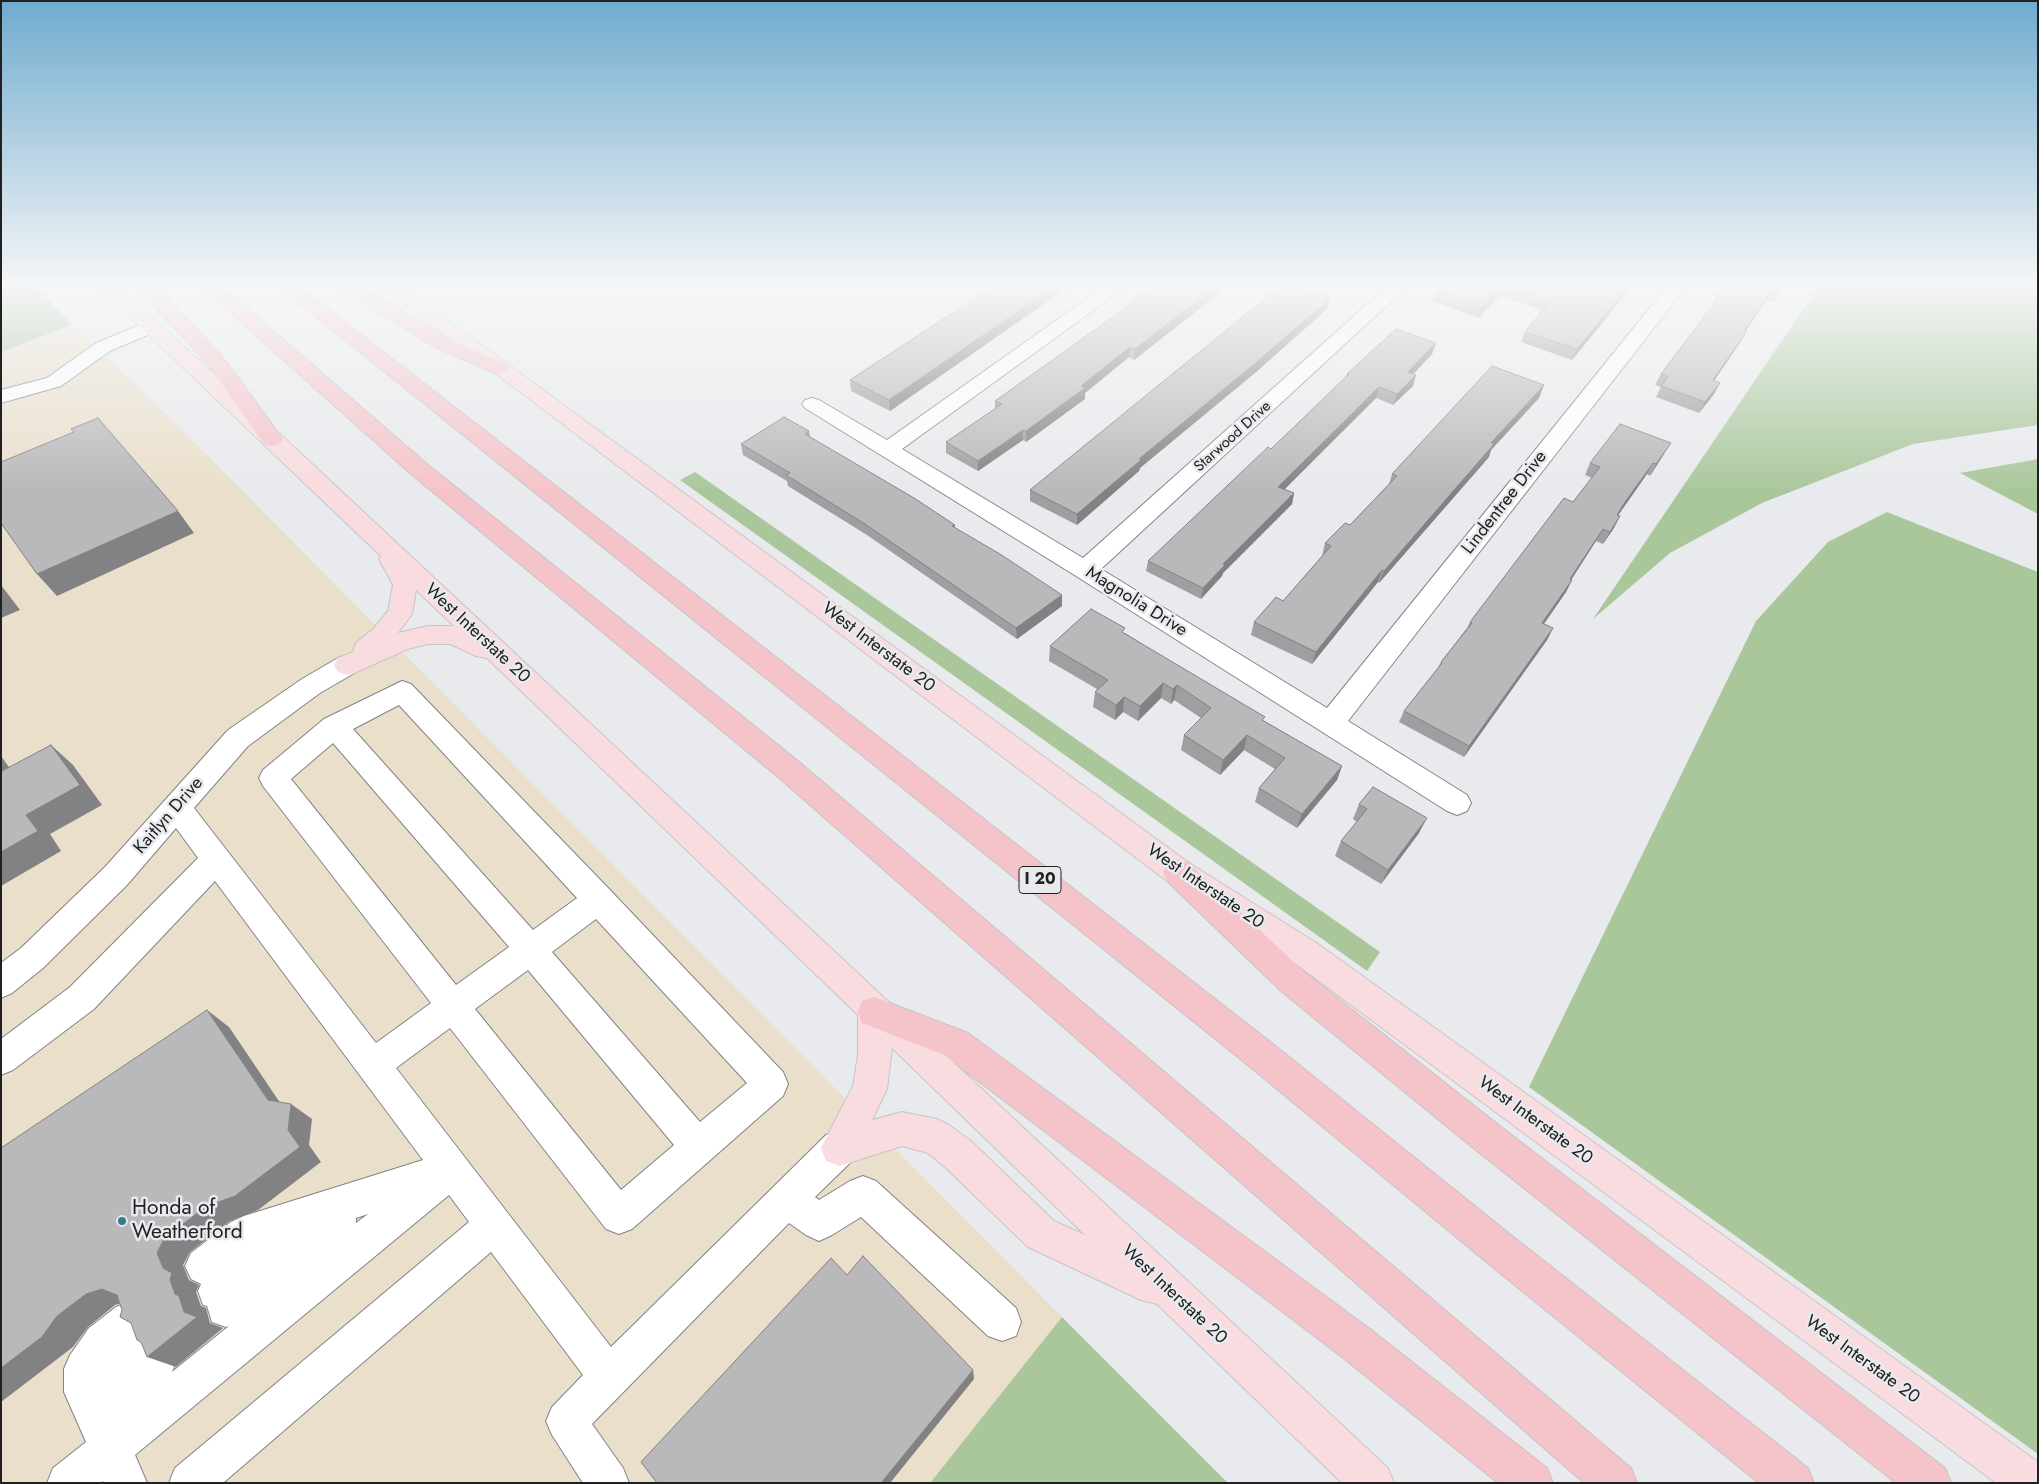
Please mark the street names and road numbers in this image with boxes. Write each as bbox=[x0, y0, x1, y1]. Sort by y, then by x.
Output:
street label: Starwood Drive bbox=[1191, 398, 1275, 476]
street label: Lindentree Drive bbox=[1458, 447, 1552, 559]
street label: Magnolia Drive bbox=[1081, 562, 1191, 642]
street label: West Interstate 20 bbox=[420, 580, 534, 688]
street label: West Interstate 20 bbox=[817, 598, 939, 698]
street label: Kaitlyn Drive bbox=[130, 773, 208, 859]
street label: West Interstate 20 bbox=[1142, 840, 1268, 934]
road number: I 20 bbox=[1019, 866, 1061, 894]
street label: West Interstate 20 bbox=[1473, 1072, 1597, 1170]
street label: West Interstate 20 bbox=[1117, 1241, 1231, 1349]
street label: West Interstate 20 bbox=[1800, 1311, 1924, 1409]

